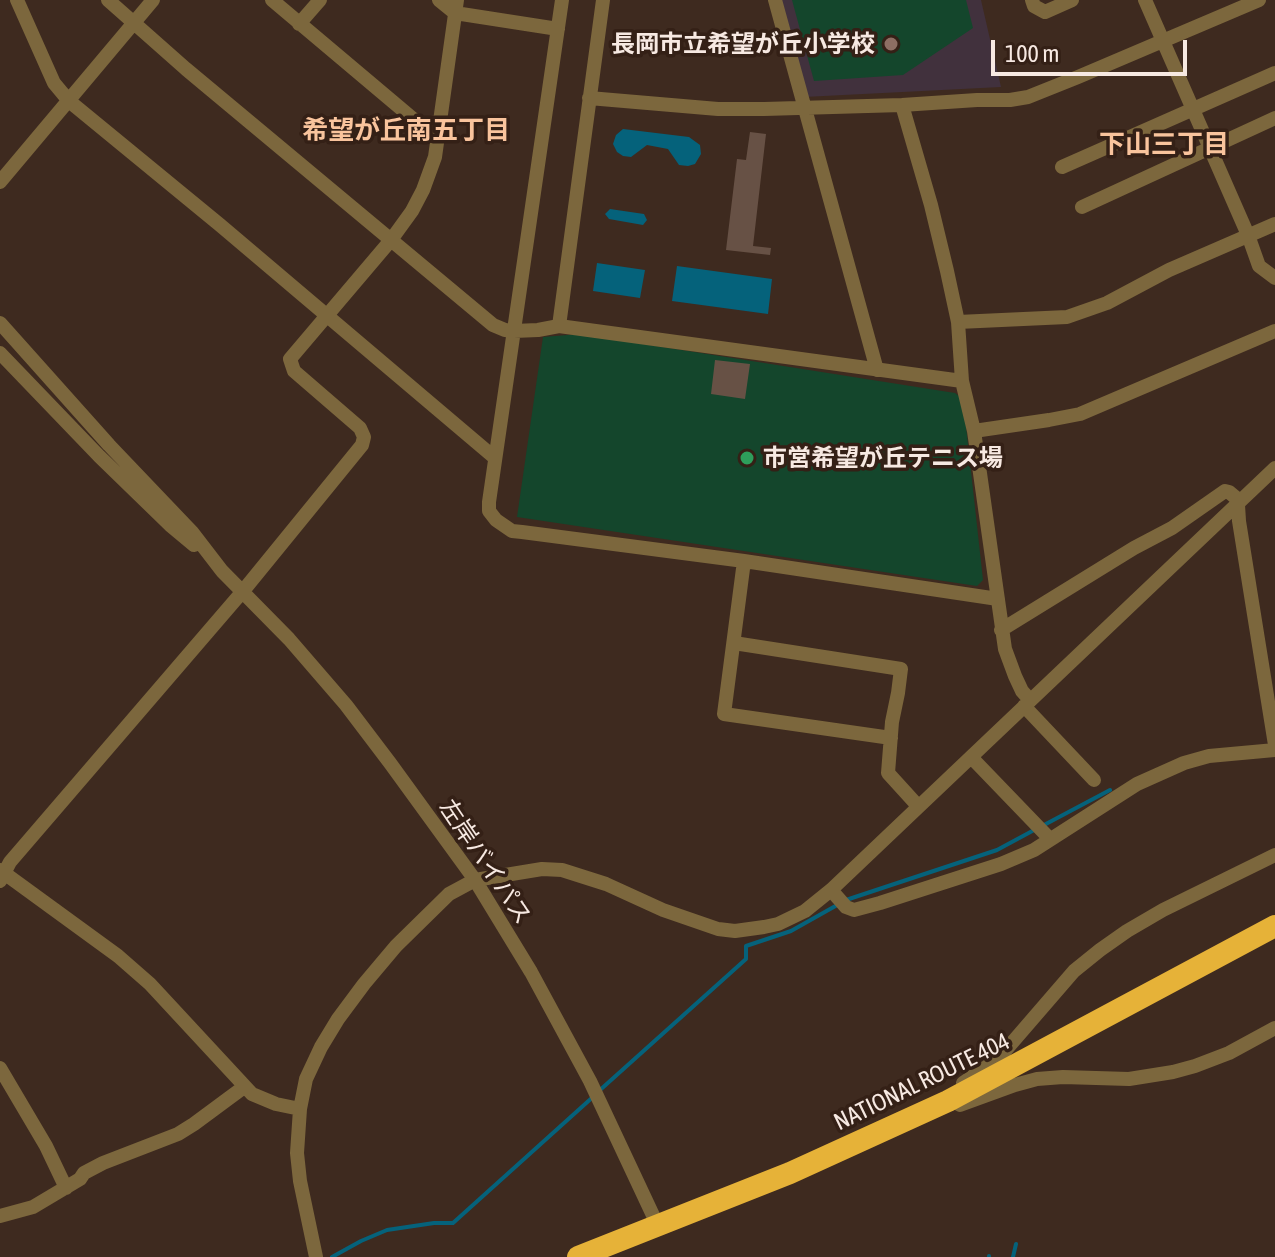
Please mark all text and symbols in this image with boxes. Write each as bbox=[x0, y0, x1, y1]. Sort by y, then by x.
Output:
scale bar bbox=[995, 24, 1191, 74]
place label: 長岡市立希望が丘小学校 bbox=[611, 30, 875, 58]
marker: 長岡市立希望が丘小学校 bbox=[882, 35, 900, 53]
text: 100 m bbox=[1005, 40, 1059, 67]
district label: 希望が丘南五丁目 bbox=[302, 115, 510, 147]
district label: 下山三丁目 bbox=[1099, 129, 1229, 161]
place label: 市営希望が丘テニス場 bbox=[763, 444, 1003, 472]
marker: 市営希望が丘テニス場 bbox=[738, 449, 756, 467]
street label: 左岸バイパス bbox=[433, 794, 537, 930]
street label: NATIONAL ROUTE 404 bbox=[829, 1027, 1015, 1137]

